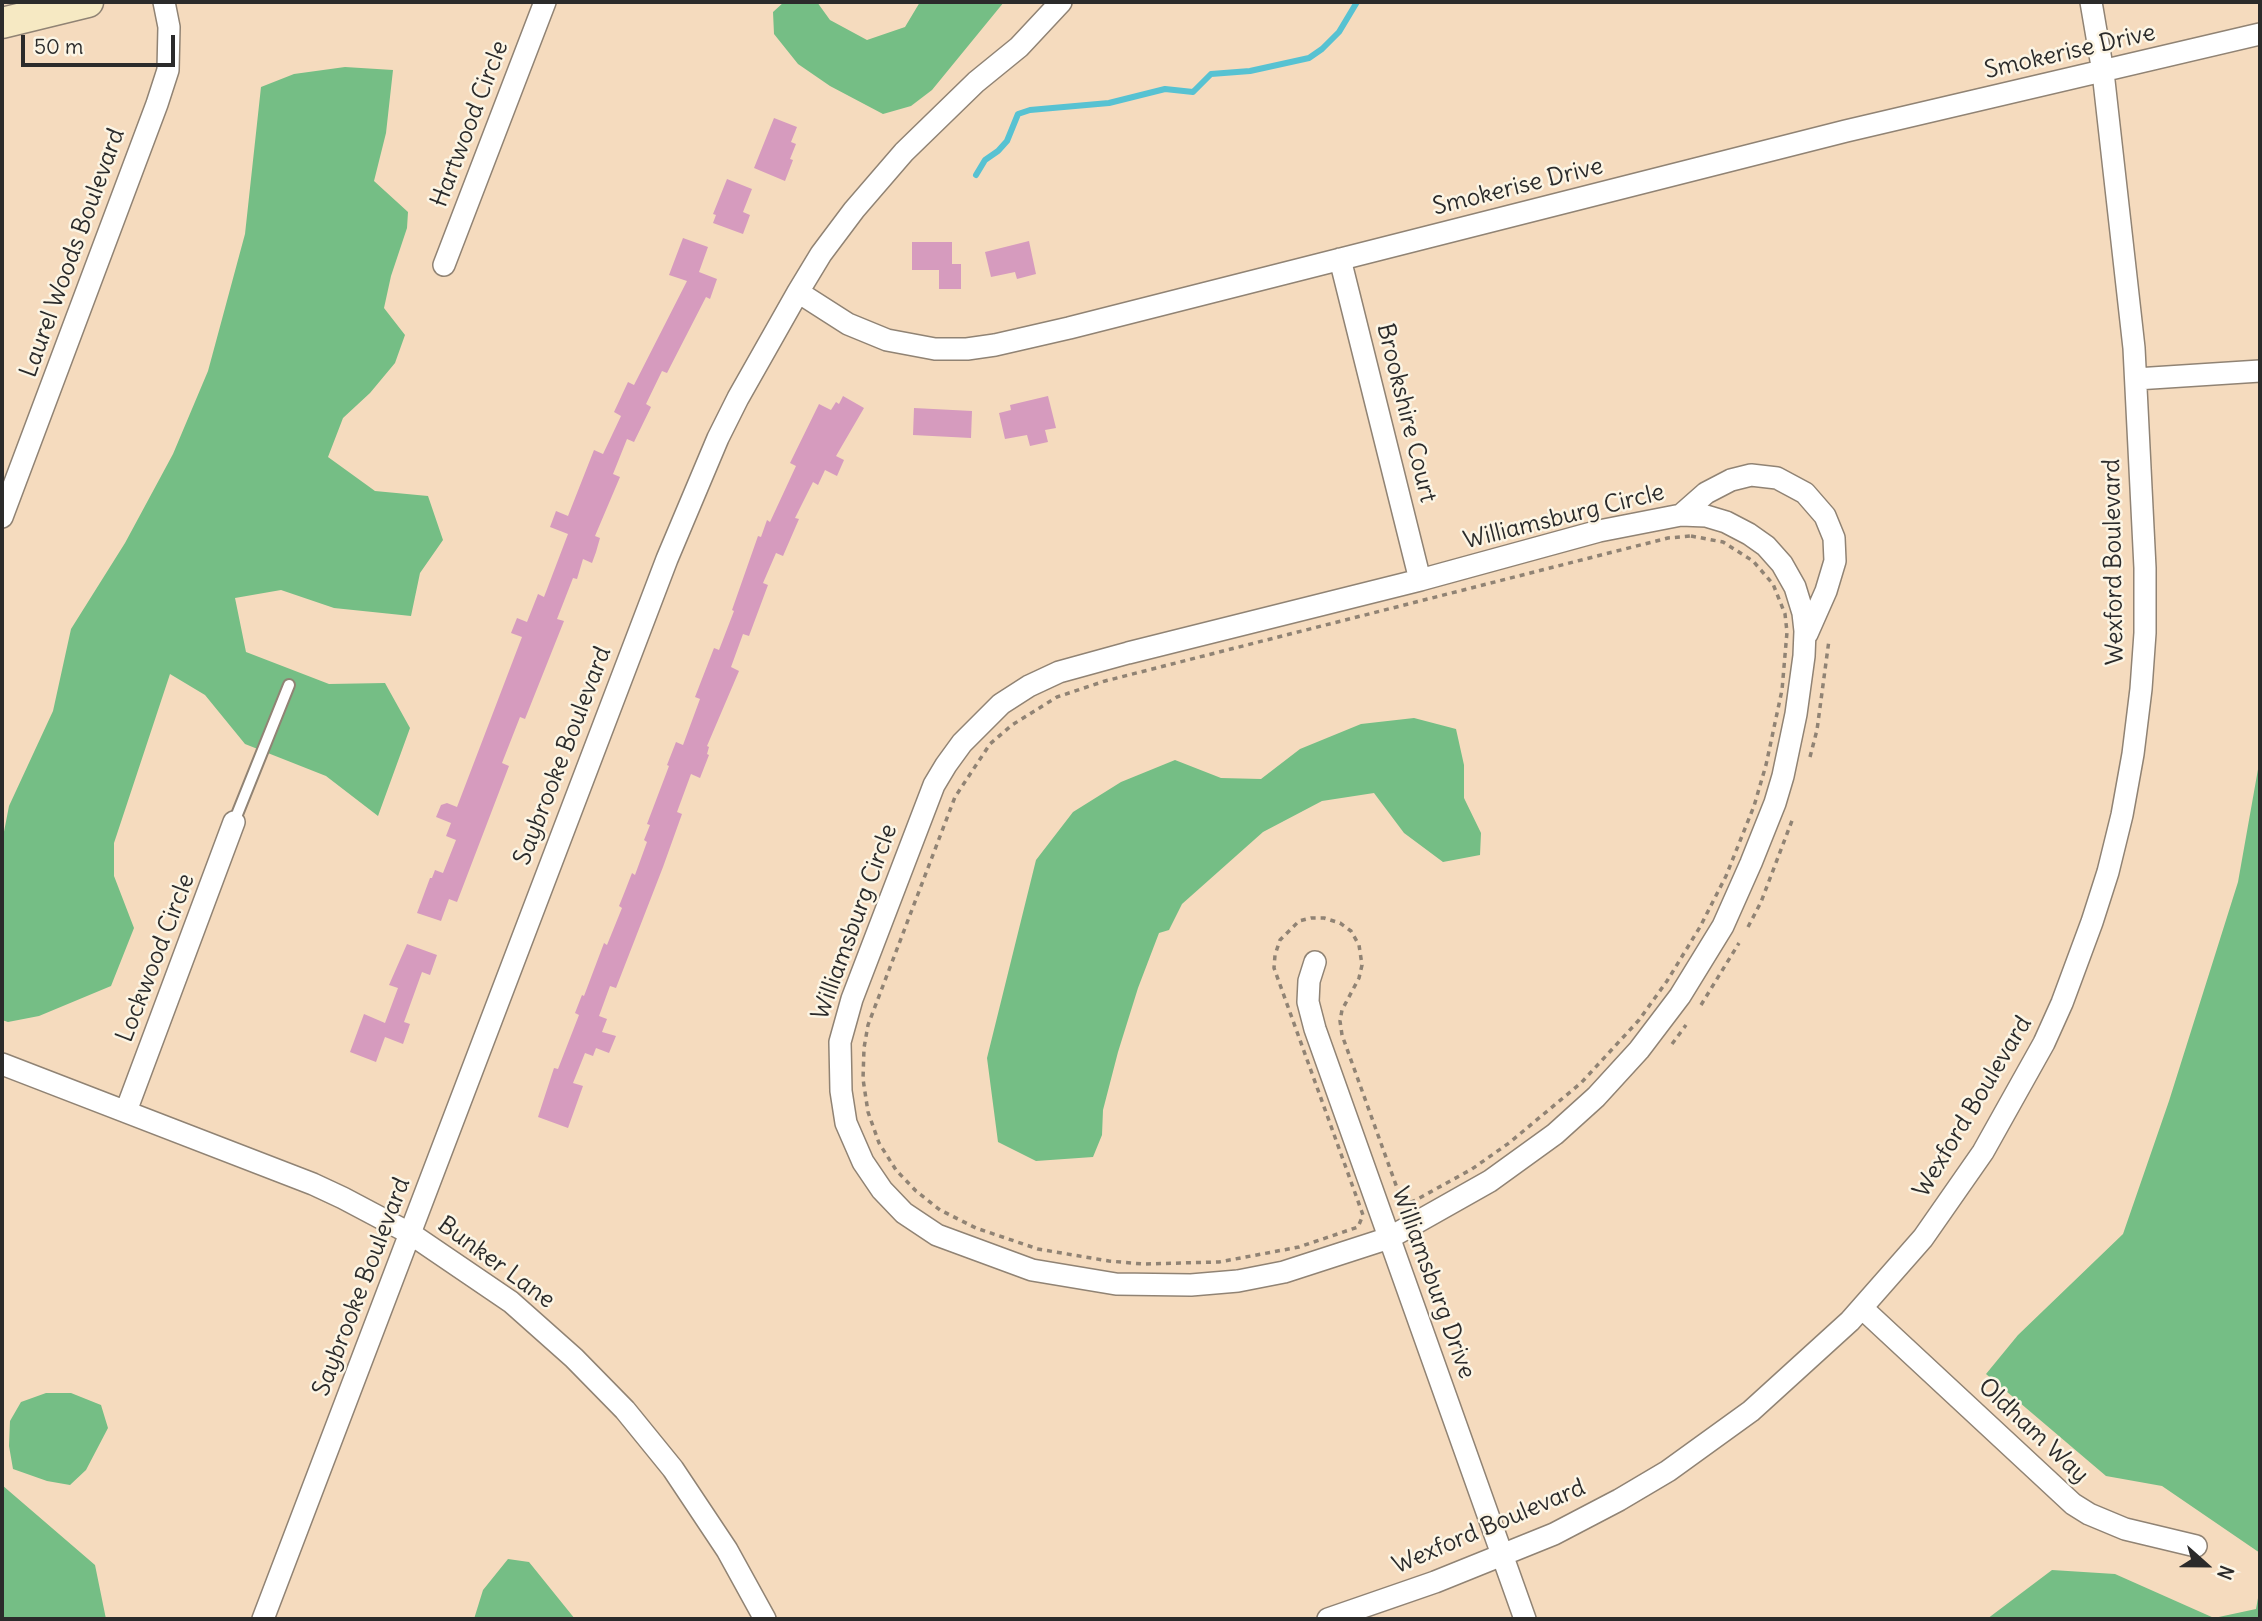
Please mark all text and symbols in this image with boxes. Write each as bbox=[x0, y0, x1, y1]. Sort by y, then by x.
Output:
street label: Smokerise Drive bbox=[1982, 18, 2158, 86]
scale bar bbox=[24, 21, 178, 65]
text: 50 m bbox=[34, 33, 83, 60]
street label: Hartwood Circle bbox=[425, 37, 515, 211]
street label: Laurel Woods Boulevard bbox=[15, 125, 131, 381]
street label: Smokerise Drive bbox=[1430, 152, 1606, 222]
street label: Brookshire Court bbox=[1370, 321, 1442, 505]
street label: Wexford Boulevard bbox=[2098, 459, 2130, 665]
street label: Williamsburg Circle bbox=[1460, 478, 1668, 556]
street label: Saybrooke Boulevard bbox=[508, 643, 618, 869]
street label: Williamsburg Circle bbox=[806, 820, 904, 1024]
street label: Lockwood Circle bbox=[111, 870, 201, 1046]
street label: Wexford Boulevard bbox=[1907, 1011, 2039, 1203]
street label: Saybrooke Boulevard bbox=[307, 1174, 417, 1400]
street label: Williamsburg Drive bbox=[1385, 1183, 1481, 1383]
street label: Bunker Lane bbox=[432, 1211, 560, 1315]
street label: Oldham Way bbox=[1972, 1373, 2094, 1489]
street label: Wexford Boulevard bbox=[1388, 1473, 1590, 1581]
north arrow bbox=[2171, 1530, 2241, 1600]
text: N bbox=[2212, 1562, 2239, 1583]

